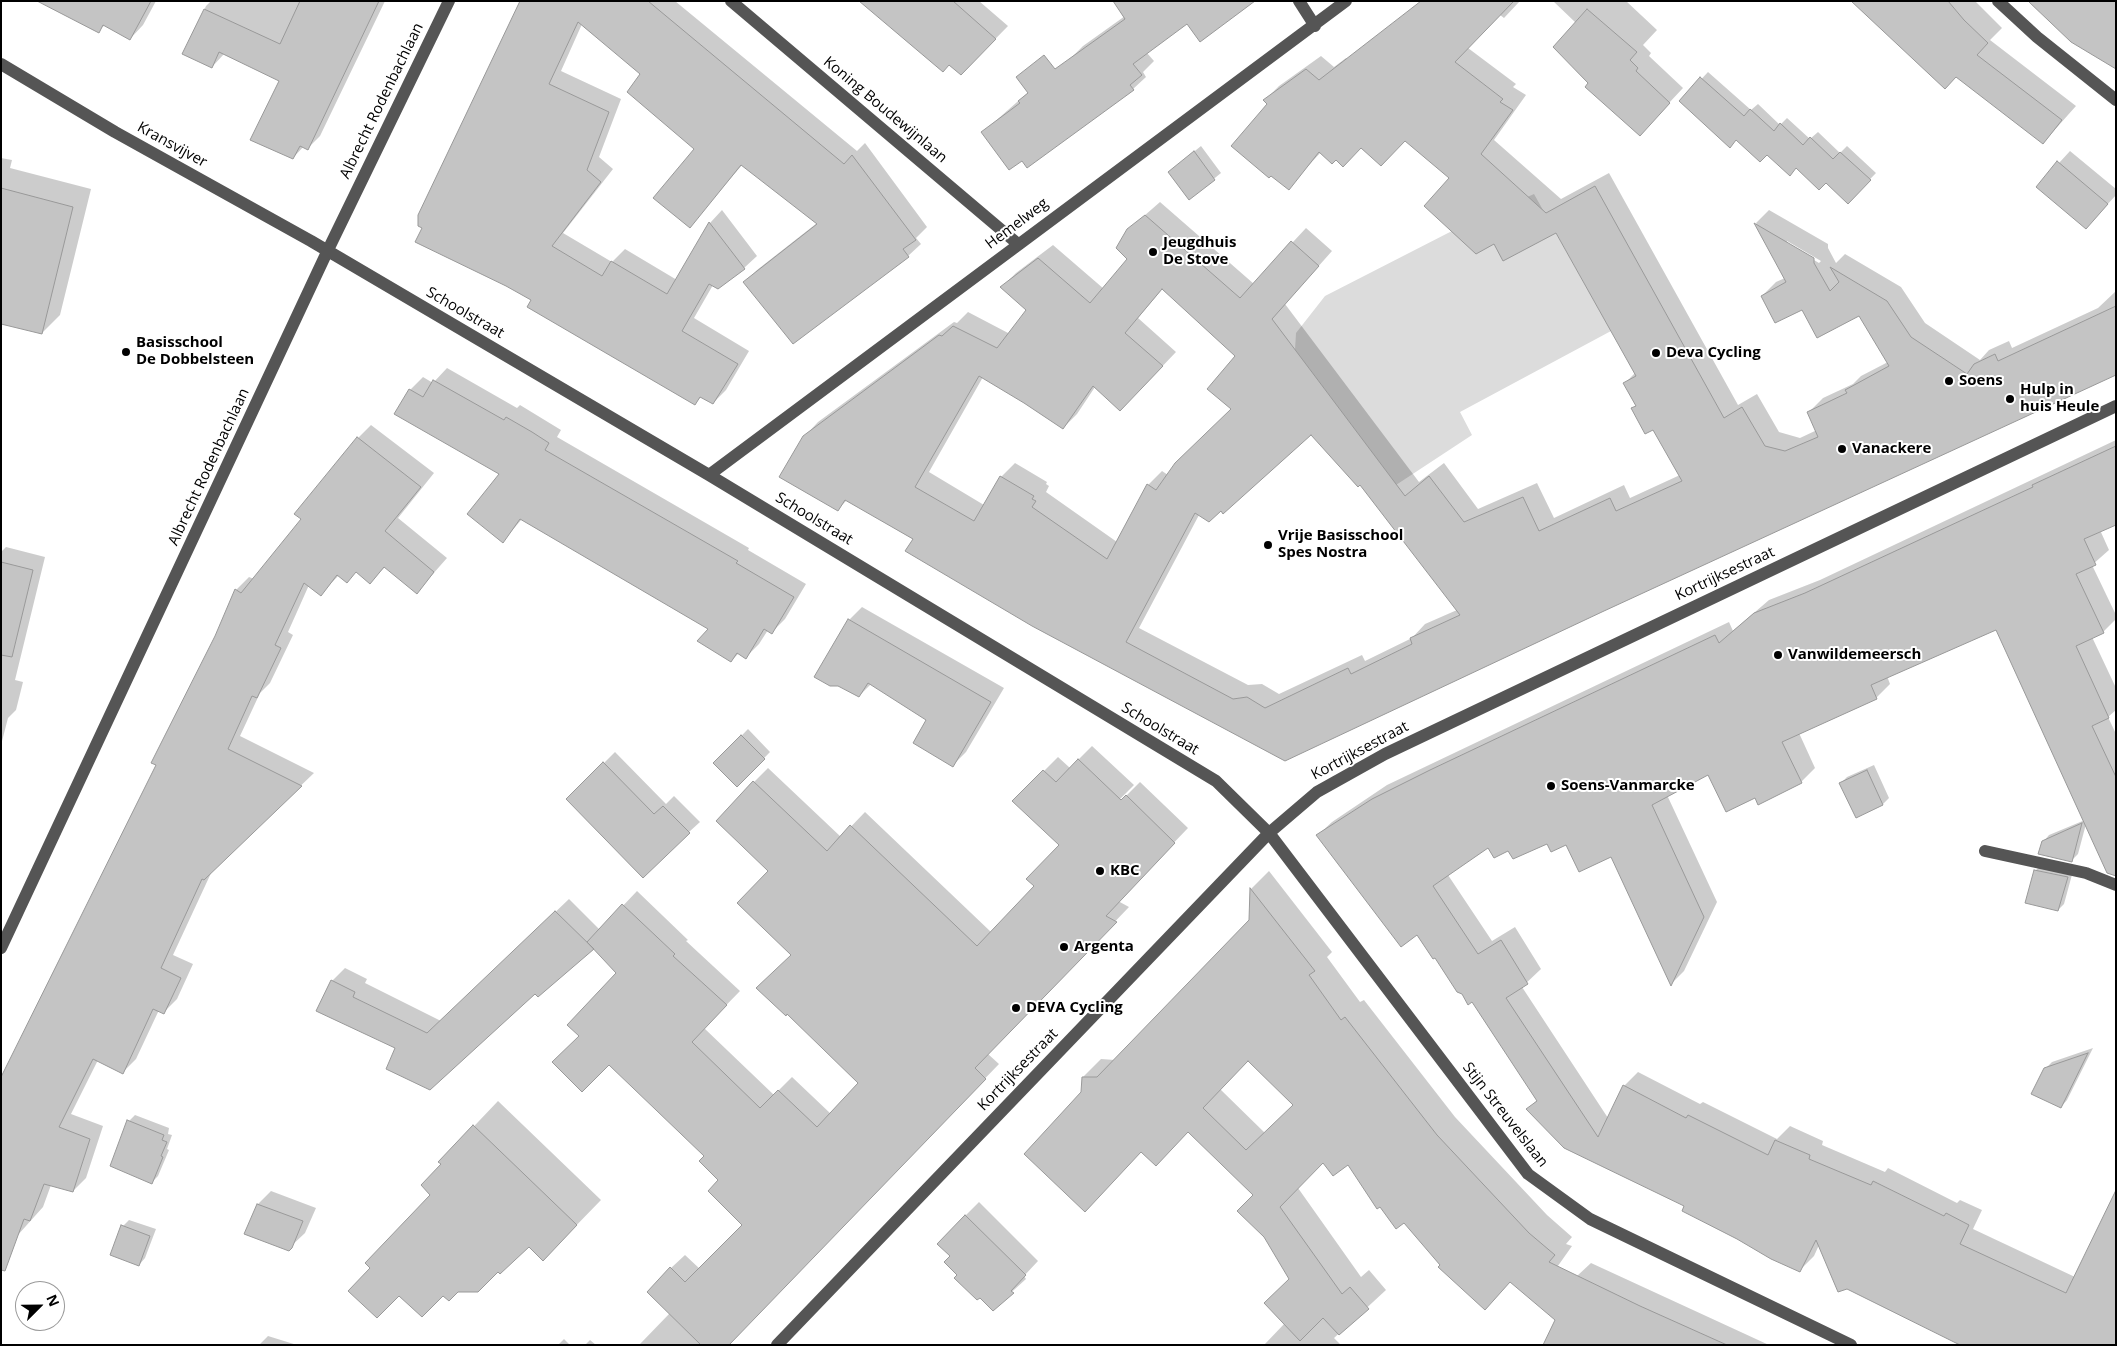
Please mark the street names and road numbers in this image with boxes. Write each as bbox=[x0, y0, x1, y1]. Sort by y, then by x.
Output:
street label: Albrecht Rodenbachlaan bbox=[336, 20, 428, 182]
street label: Koning Boudewijnlaan bbox=[819, 53, 951, 167]
street label: Kransvijver bbox=[134, 118, 210, 172]
street label: Hemelweg bbox=[982, 195, 1052, 253]
street label: Schoolstraat bbox=[423, 283, 507, 343]
street label: Albrecht Rodenbachlaan bbox=[165, 386, 253, 548]
street label: Schoolstraat bbox=[772, 489, 856, 549]
street label: Kortrijksestraat bbox=[1672, 543, 1778, 605]
street label: Schoolstraat bbox=[1118, 699, 1202, 759]
street label: Kortrijksestraat bbox=[1308, 718, 1412, 784]
street label: Kortrijksestraat bbox=[974, 1025, 1062, 1115]
street label: Stijn Streuvelslaan bbox=[1458, 1059, 1552, 1171]

